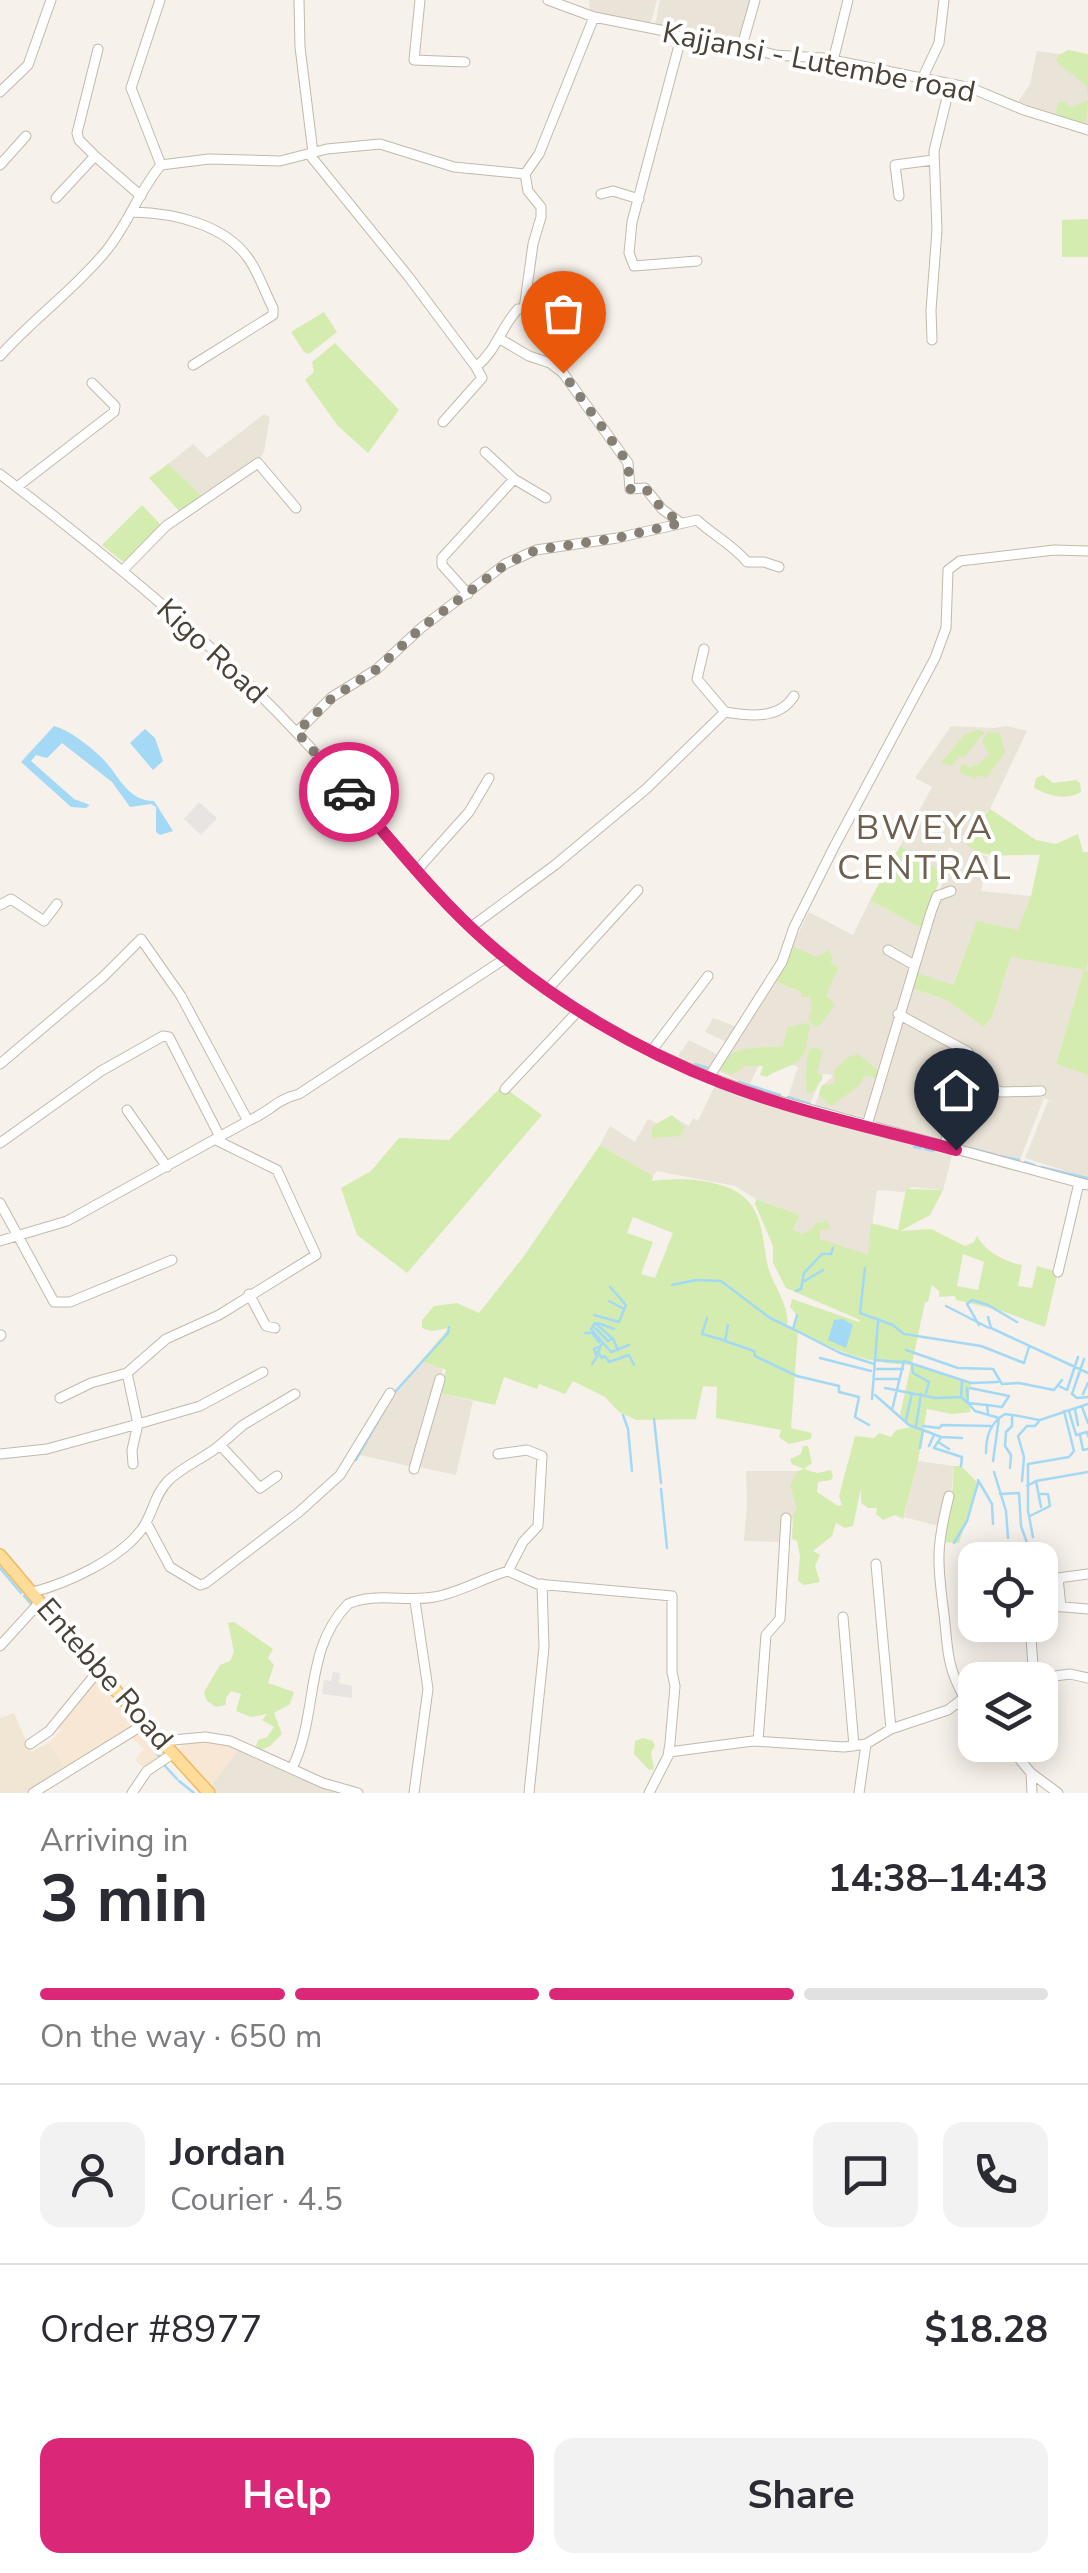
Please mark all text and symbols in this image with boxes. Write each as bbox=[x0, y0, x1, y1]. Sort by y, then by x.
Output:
street label: Kajjansi - Lutembe road bbox=[659, 12, 979, 113]
pin bbox=[521, 271, 606, 374]
icon: bag bbox=[536, 286, 591, 341]
street label: Kigo Road bbox=[147, 589, 276, 713]
courier bbox=[299, 742, 399, 842]
icon: car bbox=[322, 765, 377, 820]
district label: BWEYA CENTRAL bbox=[837, 804, 1013, 891]
pin bbox=[914, 1048, 999, 1151]
icon: home bbox=[929, 1063, 984, 1118]
map controls bbox=[958, 1542, 1058, 1762]
button: locate bbox=[958, 1542, 1058, 1642]
street label: Entebbe Road bbox=[27, 1589, 182, 1759]
button: layers bbox=[958, 1662, 1058, 1762]
text: Arriving in bbox=[40, 1819, 188, 1862]
text: 14:38–14:43 bbox=[828, 1853, 1048, 1904]
text: 3 min bbox=[40, 1855, 208, 1944]
text: On the way · 650 m bbox=[40, 2015, 322, 2058]
button: person bbox=[40, 2122, 145, 2227]
button: chat bbox=[813, 2122, 918, 2227]
button: phone bbox=[943, 2122, 1048, 2227]
text: Jordan bbox=[170, 2127, 286, 2178]
text: Courier · 4.5 bbox=[170, 2178, 343, 2221]
text: Order #8977 bbox=[40, 2304, 262, 2355]
text: $18.28 bbox=[925, 2304, 1048, 2355]
button: Help bbox=[40, 2438, 534, 2553]
button: Share bbox=[554, 2438, 1048, 2553]

